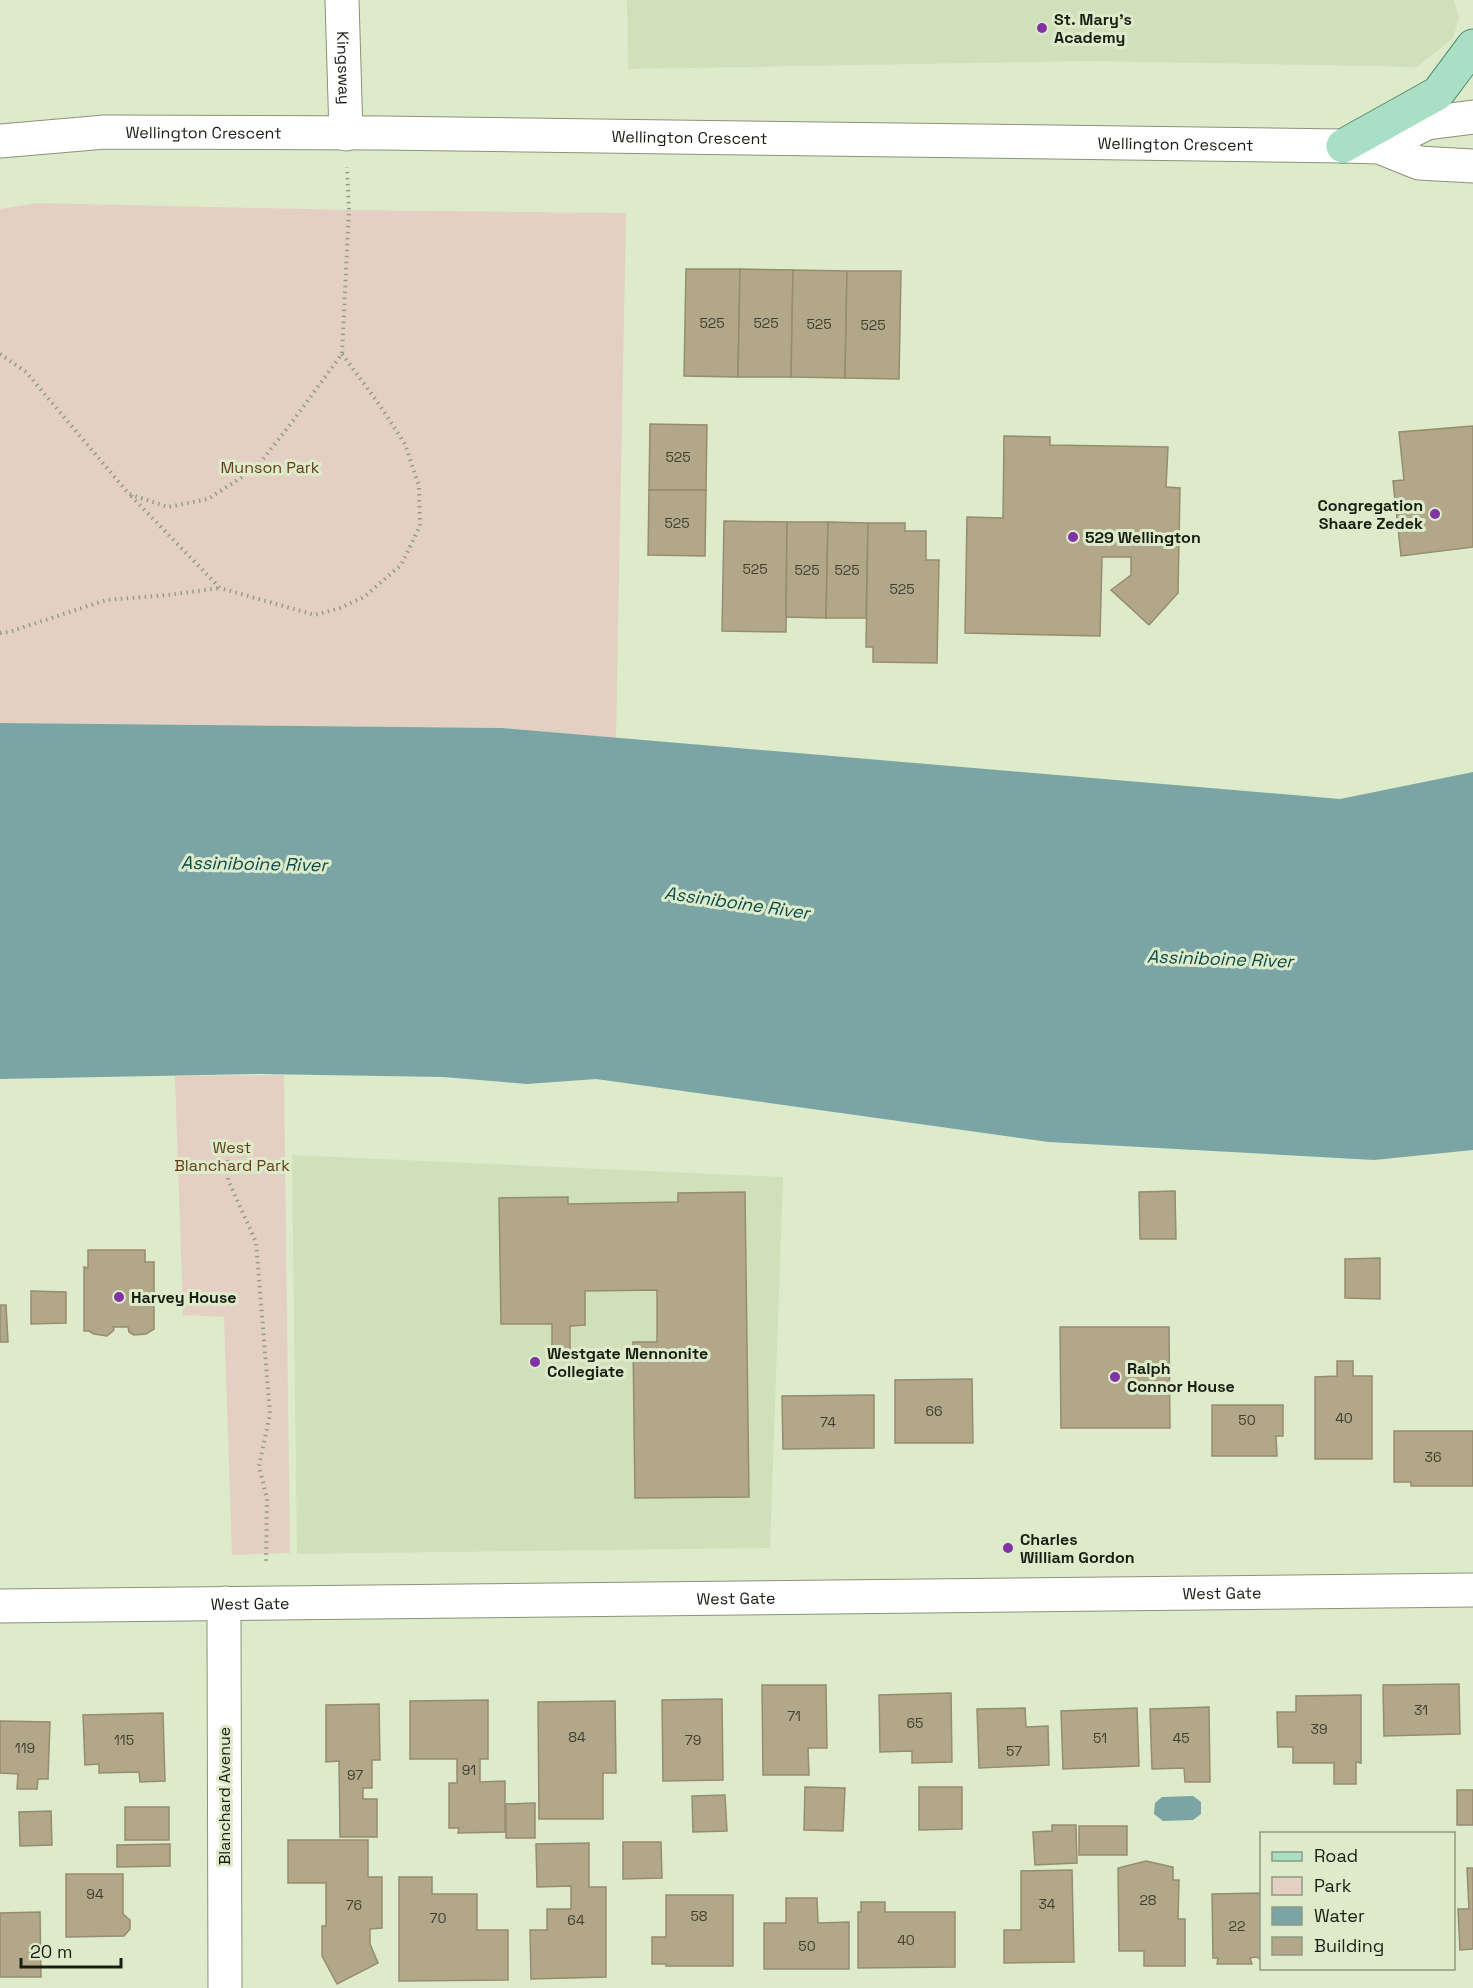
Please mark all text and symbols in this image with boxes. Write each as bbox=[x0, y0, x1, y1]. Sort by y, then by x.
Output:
place label: St. Mary's Academy bbox=[1054, 9, 1132, 48]
marker: St. Mary's Academy bbox=[1035, 21, 1049, 35]
street label: Kingsway bbox=[332, 31, 355, 105]
street label: Wellington Crescent bbox=[126, 122, 282, 144]
street label: Wellington Crescent bbox=[611, 126, 768, 149]
street label: Wellington Crescent bbox=[1097, 133, 1254, 156]
house number: 525 bbox=[699, 314, 725, 332]
house number: 525 bbox=[753, 314, 779, 332]
house number: 525 bbox=[806, 315, 832, 333]
house number: 525 bbox=[860, 316, 886, 334]
house number: 525 bbox=[665, 448, 691, 466]
park label: Munson Park bbox=[221, 457, 320, 478]
place label: Congregation Shaare Zedek bbox=[1317, 495, 1423, 534]
marker: Congregation Shaare Zedek bbox=[1428, 507, 1442, 521]
house number: 525 bbox=[664, 514, 690, 532]
place label: 529 Wellington bbox=[1085, 527, 1201, 548]
marker: 529 Wellington bbox=[1066, 530, 1080, 544]
house number: 525 bbox=[742, 560, 768, 578]
house number: 525 bbox=[794, 561, 820, 579]
house number: 525 bbox=[834, 561, 860, 579]
house number: 525 bbox=[889, 580, 915, 598]
water label: Assiniboine River bbox=[181, 851, 329, 876]
water label: Assiniboine River bbox=[663, 881, 813, 924]
water label: Assiniboine River bbox=[1147, 944, 1296, 973]
park label: West Blanchard Park bbox=[174, 1137, 290, 1176]
place label: Harvey House bbox=[131, 1287, 237, 1308]
marker: Harvey House bbox=[112, 1290, 126, 1304]
place label: Westgate Mennonite Collegiate bbox=[547, 1343, 708, 1382]
marker: Westgate Mennonite Collegiate bbox=[528, 1355, 542, 1369]
place label: Ralph Connor House bbox=[1127, 1358, 1235, 1397]
marker: Ralph Connor House bbox=[1108, 1370, 1122, 1384]
house number: 66 bbox=[925, 1402, 943, 1420]
house number: 40 bbox=[1335, 1409, 1353, 1427]
house number: 50 bbox=[1238, 1411, 1256, 1429]
house number: 74 bbox=[820, 1413, 836, 1431]
house number: 36 bbox=[1424, 1448, 1442, 1466]
place label: Charles William Gordon bbox=[1020, 1529, 1135, 1568]
marker: Charles William Gordon bbox=[1001, 1541, 1015, 1555]
street label: West Gate bbox=[1182, 1582, 1261, 1604]
street label: West Gate bbox=[696, 1588, 775, 1609]
street label: West Gate bbox=[210, 1593, 290, 1615]
house number: 31 bbox=[1414, 1701, 1428, 1719]
house number: 71 bbox=[787, 1707, 801, 1725]
house number: 65 bbox=[907, 1714, 923, 1732]
house number: 39 bbox=[1310, 1720, 1328, 1738]
street label: Blanchard Avenue bbox=[214, 1727, 235, 1865]
house number: 84 bbox=[568, 1728, 586, 1746]
house number: 51 bbox=[1093, 1729, 1107, 1747]
house number: 45 bbox=[1172, 1729, 1190, 1747]
house number: 115 bbox=[114, 1731, 134, 1749]
house number: 79 bbox=[685, 1731, 701, 1749]
house number: 119 bbox=[15, 1739, 35, 1757]
house number: 57 bbox=[1006, 1742, 1022, 1760]
house number: 91 bbox=[462, 1761, 476, 1779]
house number: 97 bbox=[347, 1766, 363, 1784]
legend bbox=[1260, 1832, 1455, 1970]
text: Road bbox=[1314, 1844, 1358, 1867]
text: Park bbox=[1314, 1874, 1352, 1897]
house number: 94 bbox=[86, 1885, 104, 1903]
house number: 28 bbox=[1139, 1891, 1157, 1909]
house number: 34 bbox=[1038, 1895, 1056, 1913]
house number: 76 bbox=[346, 1896, 362, 1914]
text: Water bbox=[1314, 1904, 1365, 1927]
house number: 58 bbox=[690, 1907, 708, 1925]
house number: 70 bbox=[430, 1909, 446, 1927]
house number: 64 bbox=[567, 1911, 585, 1929]
house number: 22 bbox=[1229, 1917, 1245, 1935]
scale bar bbox=[21, 1931, 122, 1969]
house number: 40 bbox=[897, 1931, 915, 1949]
text: Building bbox=[1314, 1934, 1384, 1957]
house number: 50 bbox=[798, 1937, 816, 1955]
text: 20 m bbox=[30, 1940, 73, 1963]

